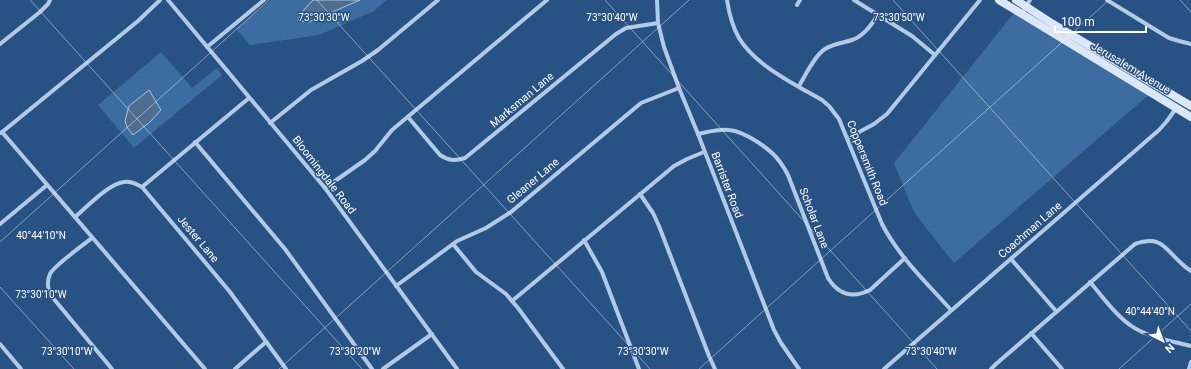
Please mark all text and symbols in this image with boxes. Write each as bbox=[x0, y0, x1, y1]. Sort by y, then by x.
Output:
scale bar bbox=[1055, 8, 1146, 34]
text: 73°30'30"W bbox=[298, 12, 350, 23]
text: 73°30'40"W bbox=[586, 12, 638, 23]
text: 73°30'50"W bbox=[873, 12, 925, 23]
text: 100 m bbox=[1061, 15, 1095, 29]
street label: Jerusalem Avenue bbox=[1089, 39, 1173, 97]
street label: Marksman Lane bbox=[488, 70, 556, 130]
street label: Coppersmith Road bbox=[844, 118, 890, 208]
street label: Bloomingdale Road bbox=[290, 133, 358, 217]
street label: Barrister Road bbox=[708, 150, 746, 220]
street label: Gleaner Lane bbox=[504, 155, 562, 207]
street label: Scholar Lane bbox=[797, 186, 832, 250]
street label: Coachman Lane bbox=[996, 199, 1064, 261]
street label: Jester Lane bbox=[175, 213, 221, 265]
text: 40°44'10"N bbox=[16, 230, 66, 241]
text: 73°30'10"W bbox=[15, 289, 67, 300]
text: 40°44'40"N bbox=[1125, 306, 1175, 317]
north arrow bbox=[1143, 321, 1183, 361]
text: N bbox=[1162, 341, 1177, 356]
text: 73°30'10"W bbox=[41, 346, 93, 357]
text: 73°30'20"W bbox=[329, 346, 381, 357]
text: 73°30'30"W bbox=[617, 346, 669, 357]
text: 73°30'40"W bbox=[905, 346, 957, 357]

